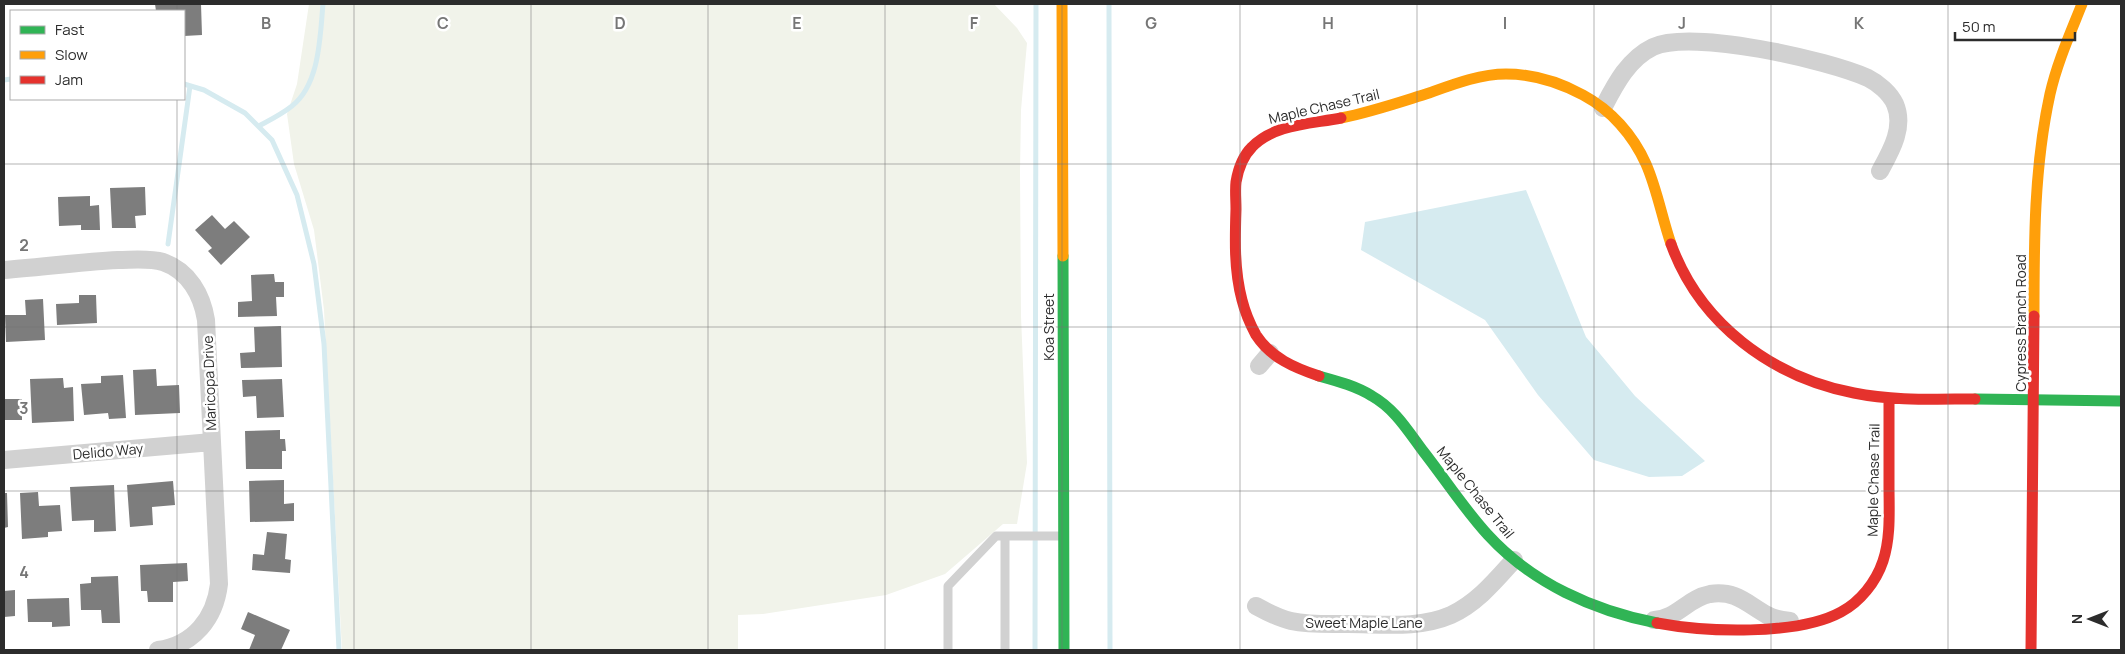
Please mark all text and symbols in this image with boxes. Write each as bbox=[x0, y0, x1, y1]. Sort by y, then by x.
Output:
legend bbox=[10, 10, 185, 100]
scale bar bbox=[1955, 10, 2075, 42]
text: B bbox=[261, 12, 271, 34]
text: C bbox=[437, 12, 449, 34]
text: D bbox=[614, 12, 626, 34]
text: E bbox=[792, 12, 802, 34]
text: F bbox=[970, 12, 979, 34]
text: G bbox=[1145, 12, 1157, 34]
text: H bbox=[1322, 12, 1334, 34]
text: I bbox=[1503, 12, 1507, 34]
text: J bbox=[1678, 12, 1686, 34]
text: K bbox=[1854, 12, 1865, 34]
text: 50 m bbox=[1962, 16, 1996, 37]
text: Fast bbox=[55, 19, 84, 40]
text: Slow bbox=[55, 44, 88, 65]
text: Jam bbox=[55, 69, 83, 90]
street label: Maple Chase Trail bbox=[1267, 84, 1381, 128]
text: 2 bbox=[19, 234, 29, 256]
street label: Cypress Branch Road bbox=[2011, 254, 2030, 392]
street label: Koa Street bbox=[1039, 293, 1058, 361]
street label: Maricopa Drive bbox=[198, 335, 220, 431]
text: 3 bbox=[19, 397, 29, 419]
street label: Maple Chase Trail bbox=[1863, 423, 1883, 537]
street label: Delido Way bbox=[72, 438, 145, 464]
street label: Maple Chase Trail bbox=[1433, 442, 1519, 542]
text: 4 bbox=[19, 561, 29, 583]
north arrow bbox=[2065, 594, 2115, 644]
street label: Sweet Maple Lane bbox=[1305, 613, 1423, 632]
text: N bbox=[2067, 614, 2086, 624]

